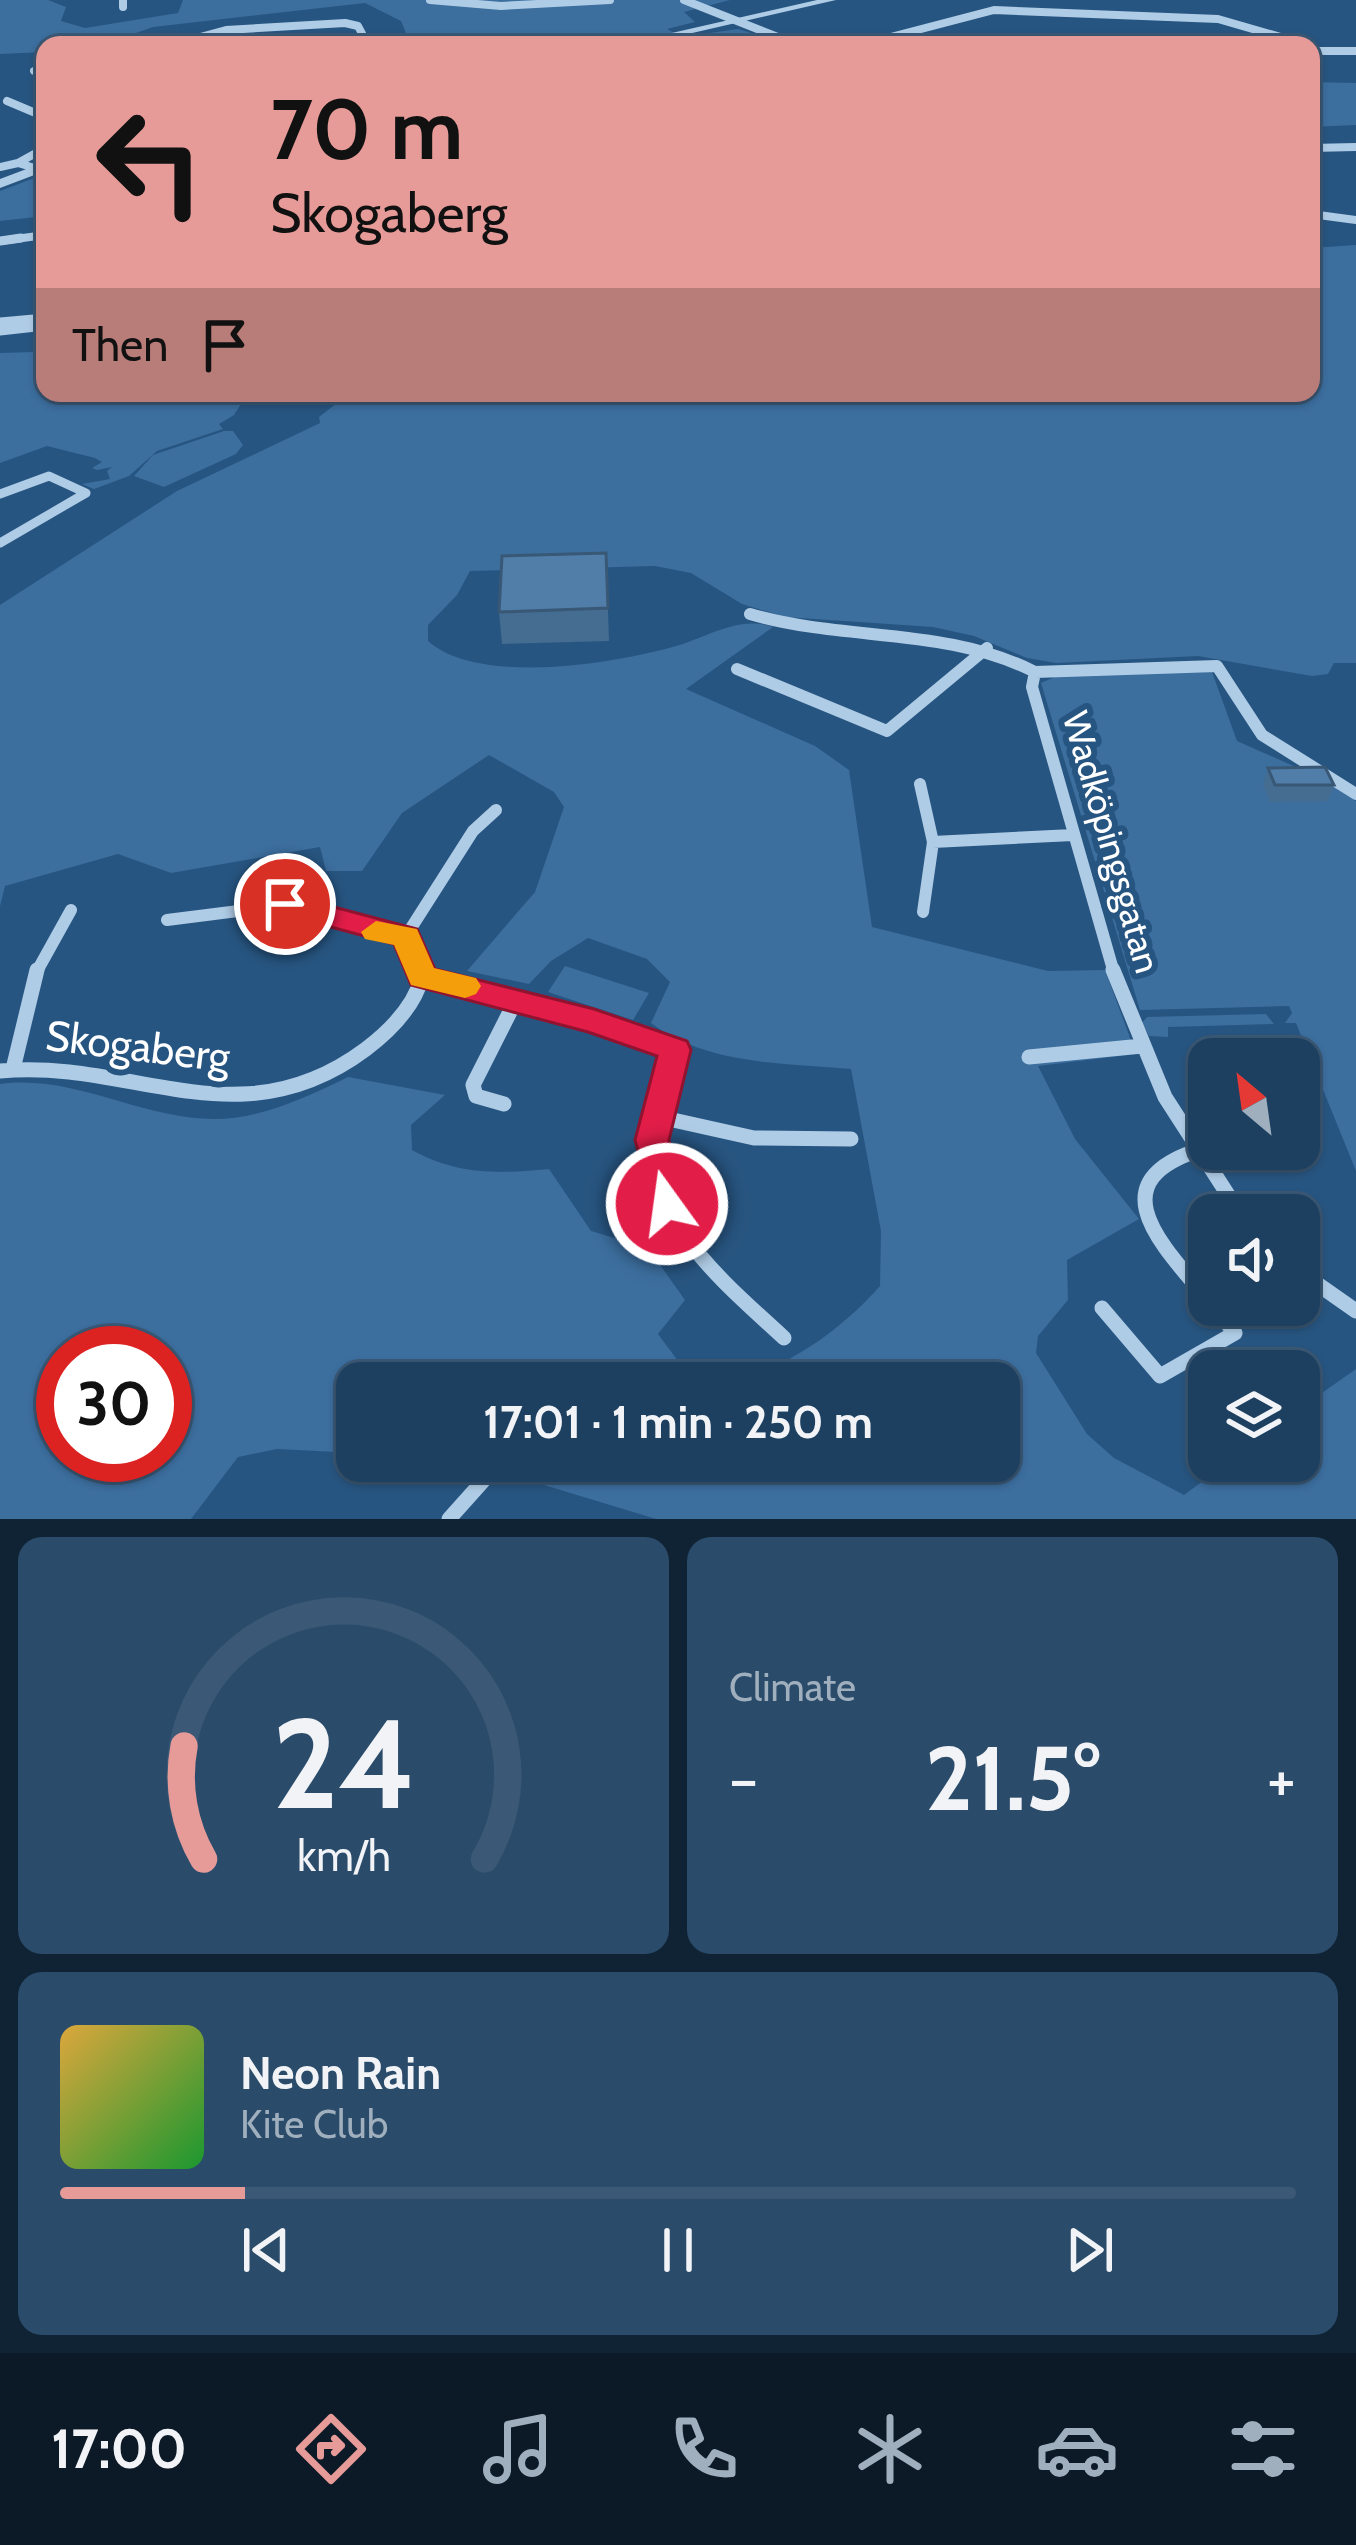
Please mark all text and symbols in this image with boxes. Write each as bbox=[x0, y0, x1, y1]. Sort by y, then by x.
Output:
text: 70 m bbox=[270, 78, 463, 180]
icon: left bbox=[72, 84, 228, 240]
text: Skogaberg bbox=[270, 180, 508, 246]
icon: arrive bbox=[192, 312, 258, 378]
text: Then bbox=[72, 318, 168, 372]
street label: Wadköpingsgatan bbox=[1054, 706, 1170, 978]
pin bbox=[234, 853, 336, 955]
icon: arrive bbox=[252, 871, 318, 937]
street label: Skogaberg bbox=[43, 1009, 234, 1083]
north arrow bbox=[1188, 1038, 1320, 1170]
map controls bbox=[1188, 1038, 1320, 1482]
position arrow bbox=[604, 1141, 730, 1267]
button: sound bbox=[1188, 1194, 1320, 1326]
speed limit sign: 30 bbox=[36, 1326, 192, 1482]
button: layers bbox=[1188, 1350, 1320, 1482]
text: 17:01 · 1 min · 250 m bbox=[483, 1395, 873, 1449]
text: Climate bbox=[729, 1663, 856, 1711]
text: 24 bbox=[272, 1688, 415, 1839]
text: 21.5° bbox=[925, 1723, 1100, 1833]
text: − bbox=[729, 1738, 758, 1819]
text: + bbox=[1267, 1738, 1296, 1819]
text: km/h bbox=[297, 1829, 390, 1881]
text: Neon Rain bbox=[240, 2046, 441, 2100]
text: Kite Club bbox=[240, 2100, 388, 2148]
icon: previous bbox=[233, 2217, 299, 2283]
icon: pause bbox=[645, 2217, 711, 2283]
icon: next bbox=[1057, 2217, 1123, 2283]
icon: directions bbox=[289, 2407, 373, 2491]
icon: music bbox=[476, 2407, 560, 2491]
icon: phone bbox=[662, 2407, 746, 2491]
icon: climate bbox=[848, 2407, 932, 2491]
icon: car bbox=[1035, 2407, 1119, 2491]
icon: filters bbox=[1221, 2407, 1305, 2491]
text: 17:00 bbox=[51, 2416, 187, 2482]

